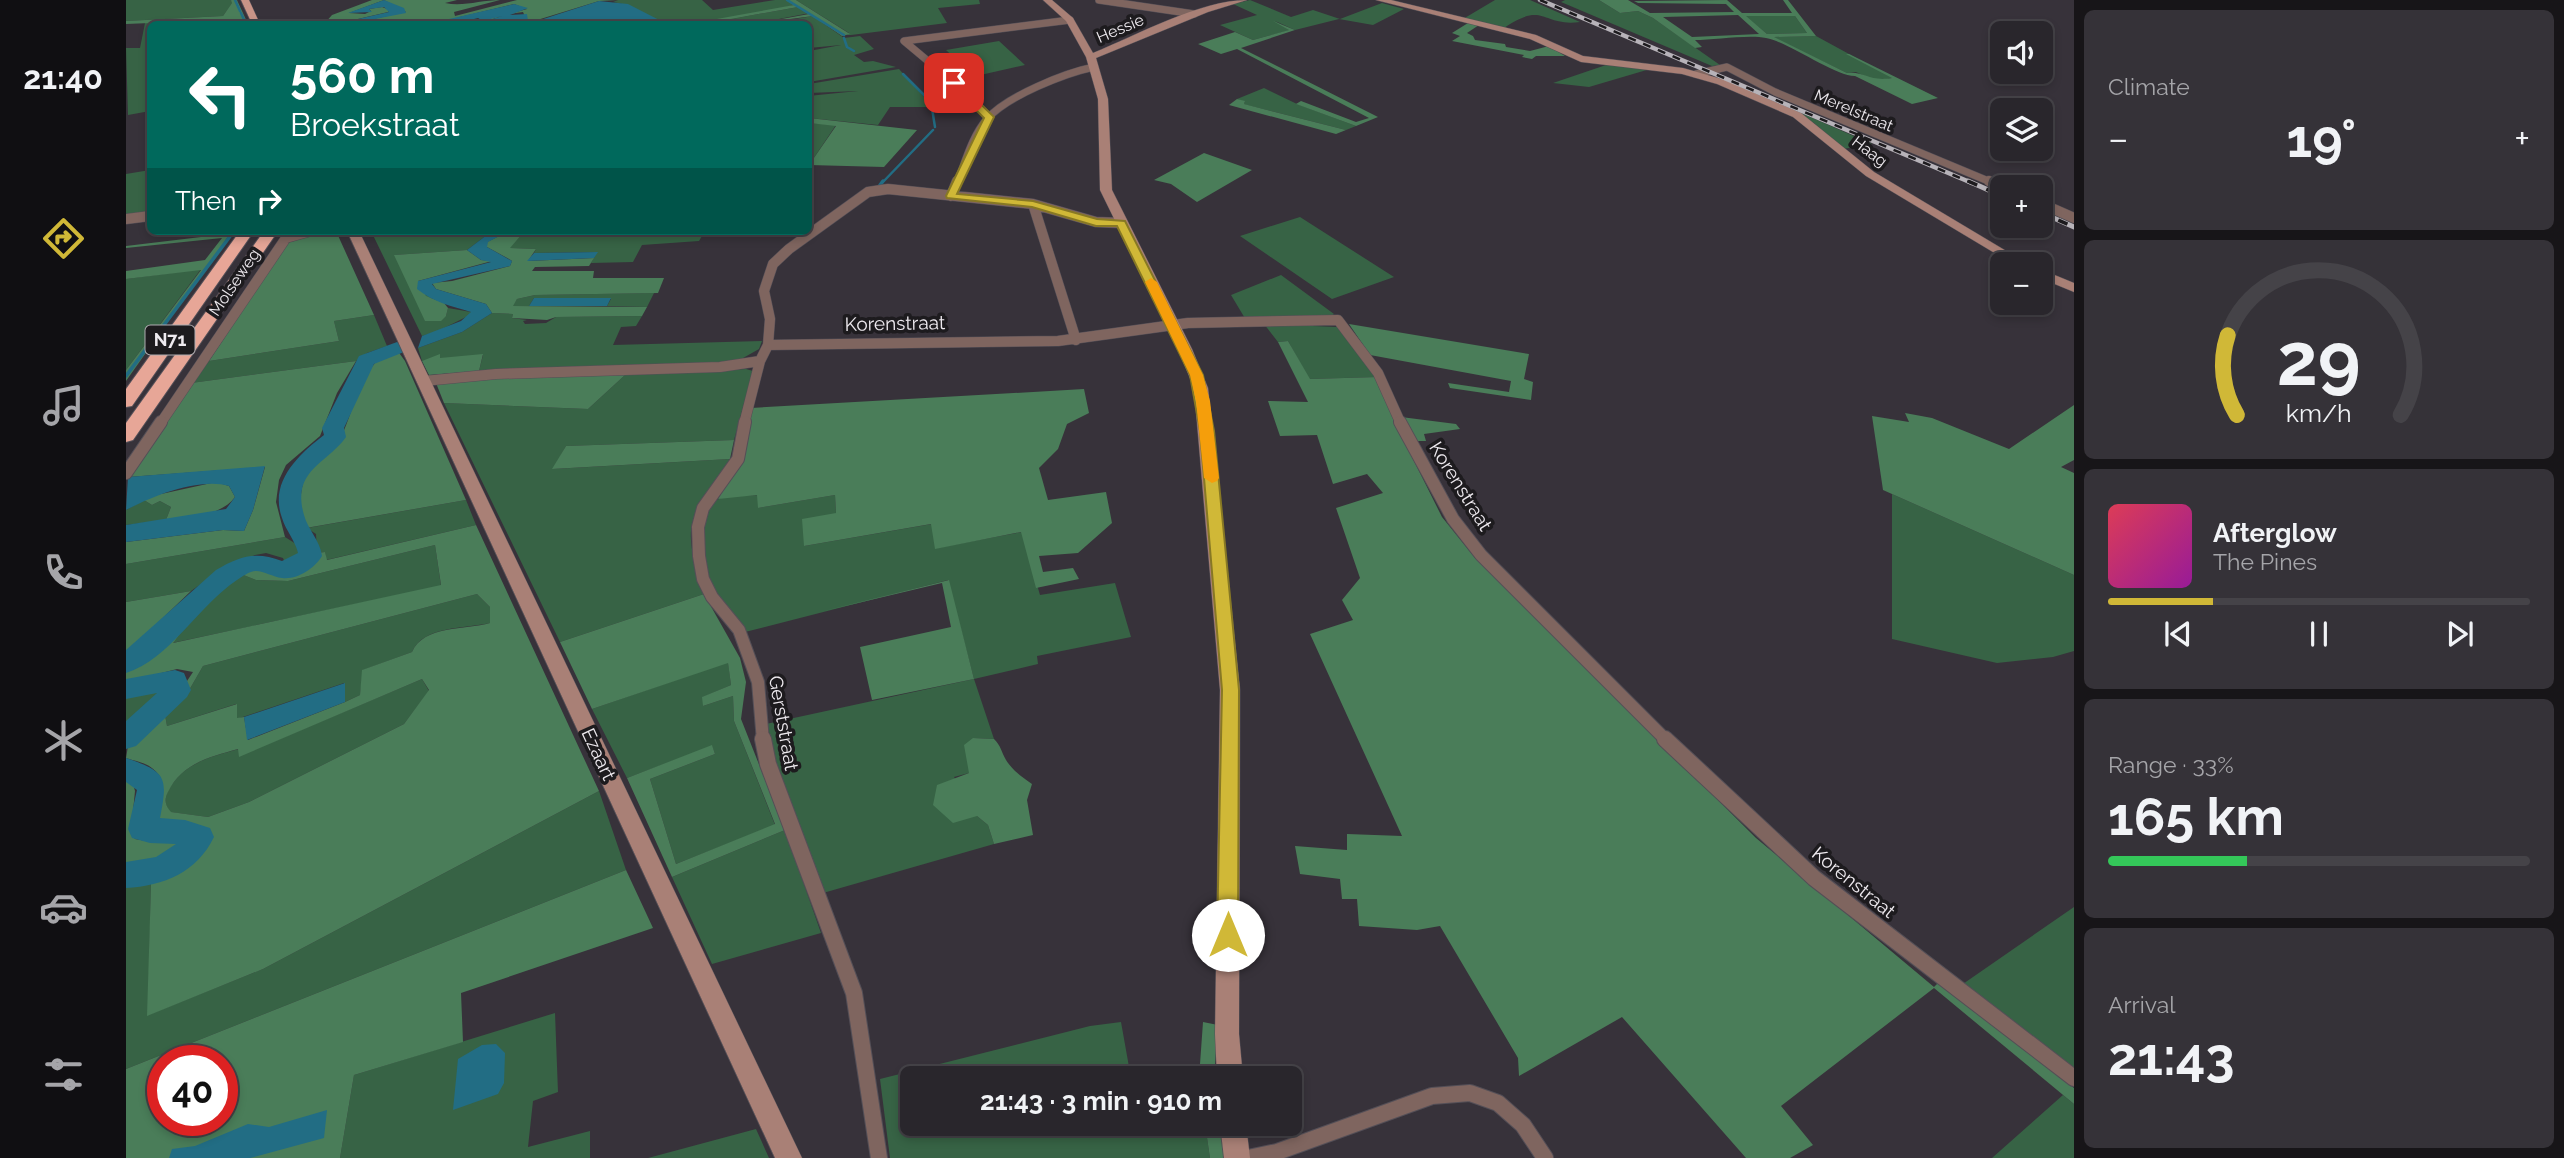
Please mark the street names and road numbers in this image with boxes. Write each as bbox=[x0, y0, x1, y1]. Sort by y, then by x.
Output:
street label: Hessie bbox=[1094, 10, 1147, 47]
street label: Merelstraat bbox=[1812, 85, 1897, 136]
street label: Haag bbox=[1848, 132, 1891, 171]
street label: Molseweg bbox=[205, 245, 264, 319]
street label: Korenstraat bbox=[844, 311, 946, 335]
road number: N71 bbox=[146, 326, 194, 354]
street label: Korenstraat bbox=[1425, 437, 1497, 535]
street label: Gerststraat bbox=[765, 674, 803, 773]
street label: Ezaart bbox=[577, 725, 621, 784]
street label: Korenstraat bbox=[1808, 842, 1901, 923]

